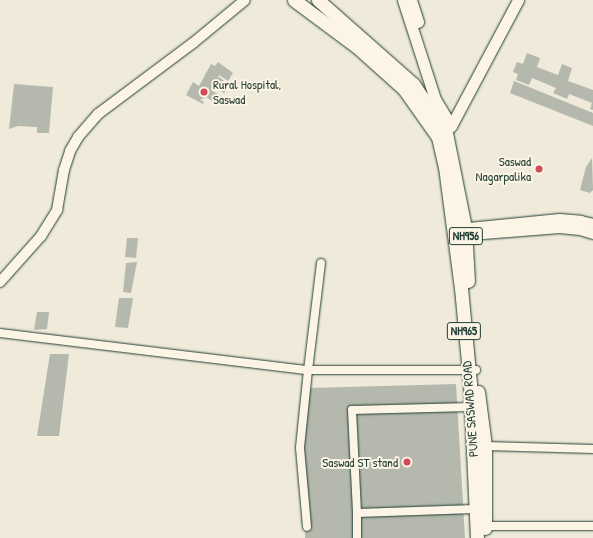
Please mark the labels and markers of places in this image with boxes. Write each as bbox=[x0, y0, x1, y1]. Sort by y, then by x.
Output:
place label: Rural Hospital, Saswad bbox=[213, 77, 281, 108]
marker: Rural Hospital, Saswad bbox=[198, 86, 210, 98]
place label: Saswad Nagarpalika bbox=[476, 154, 531, 185]
marker: Saswad Nagarpalika bbox=[534, 164, 544, 174]
place label: Saswad ST stand bbox=[322, 454, 398, 470]
marker: Saswad ST stand bbox=[401, 456, 413, 468]

